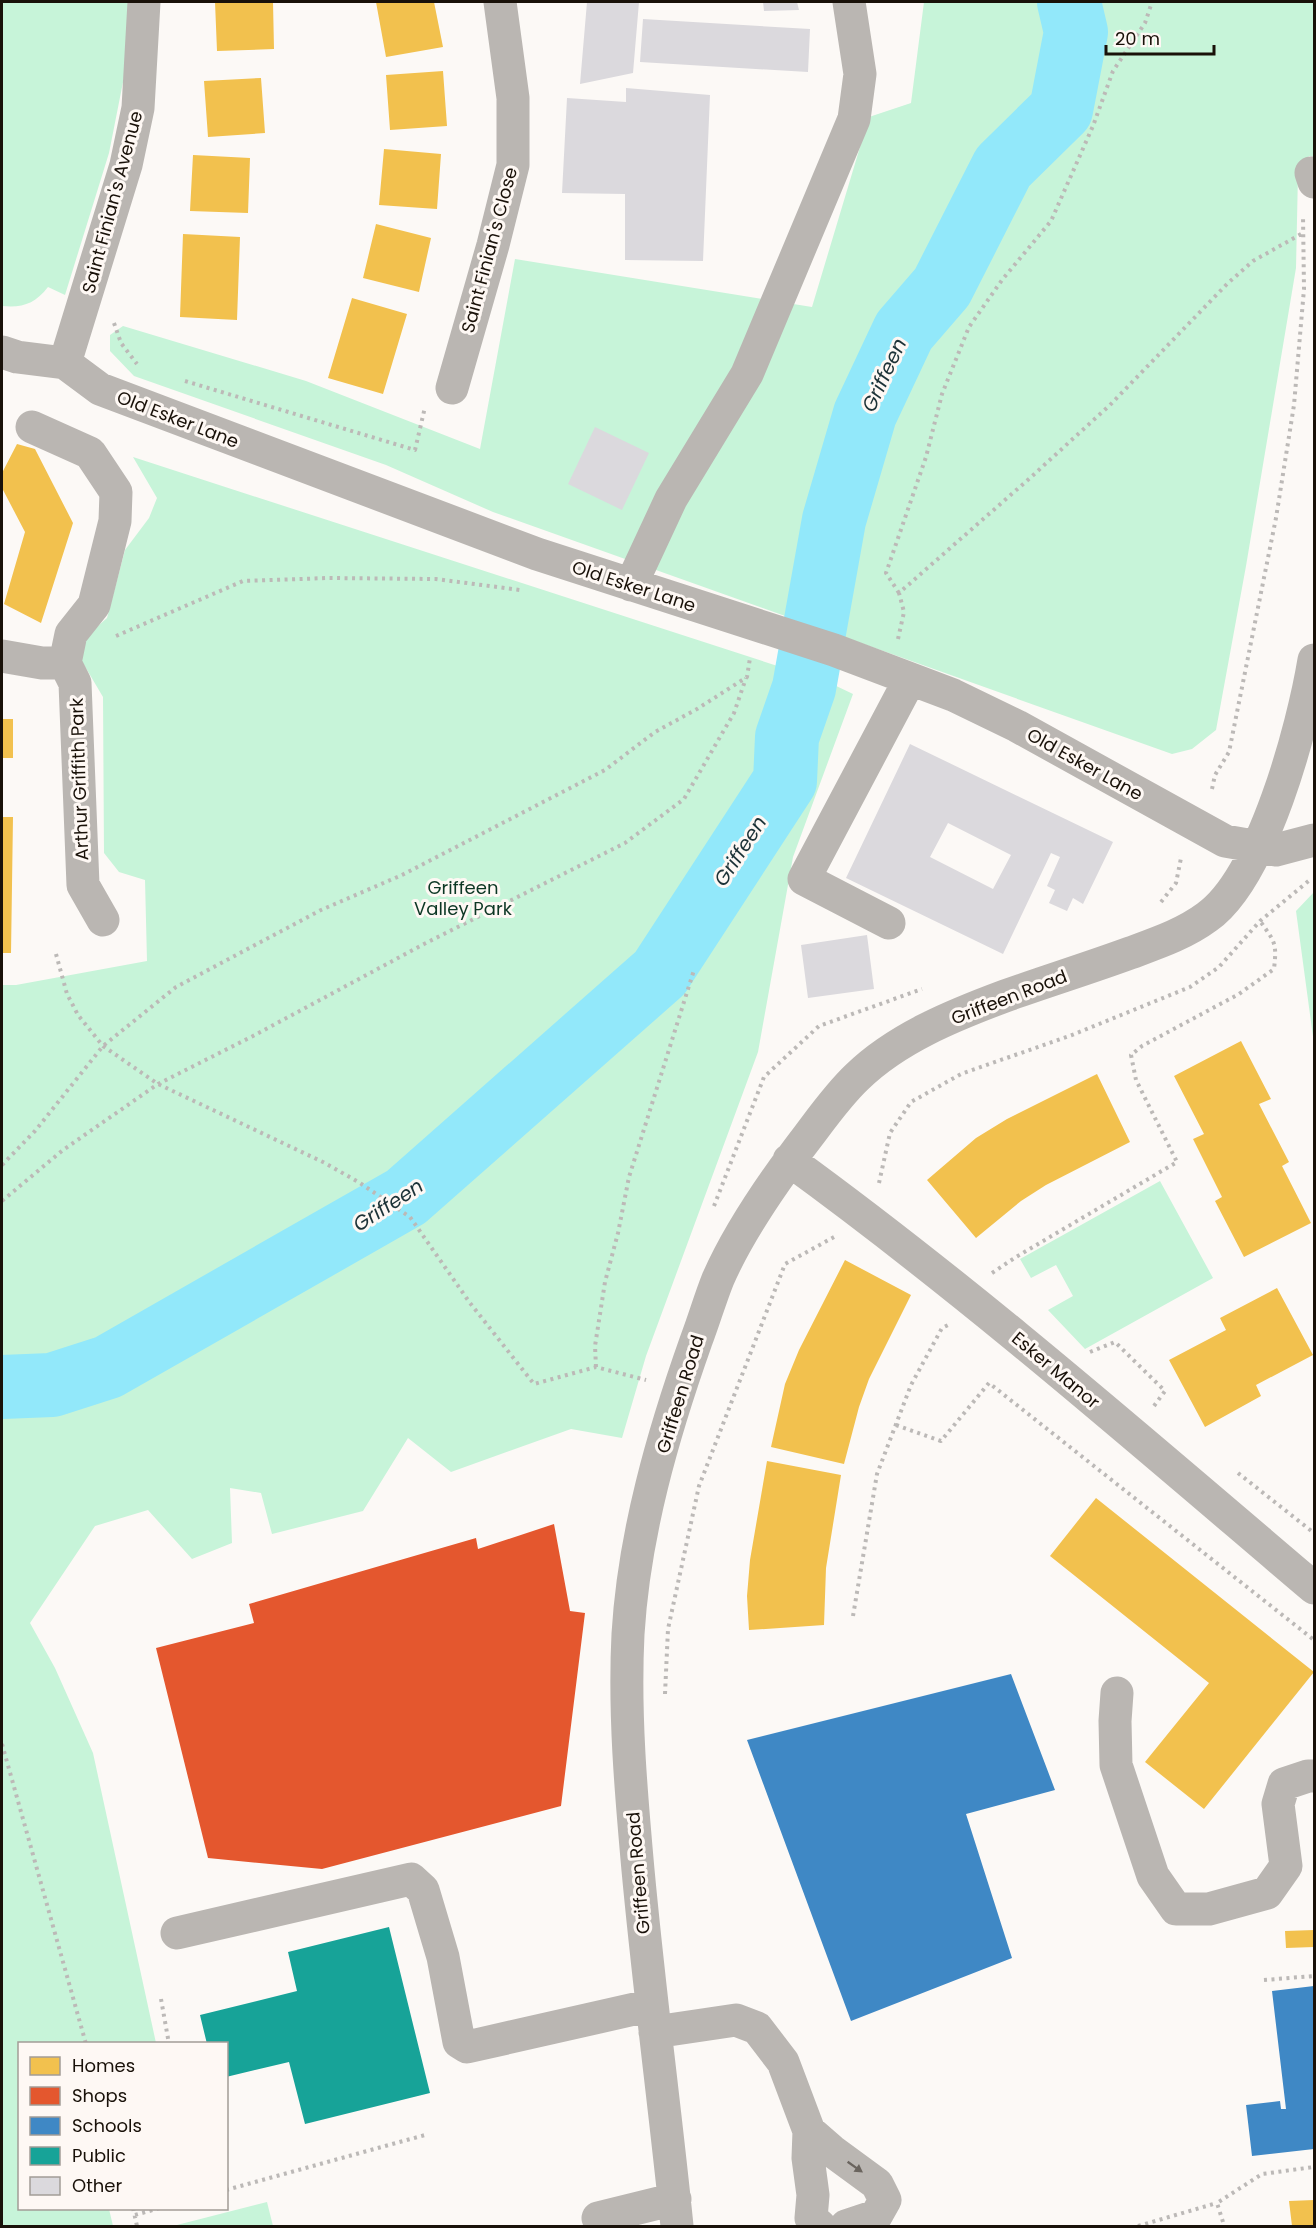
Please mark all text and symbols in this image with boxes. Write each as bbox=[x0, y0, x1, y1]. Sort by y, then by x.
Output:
scale bar bbox=[1106, 18, 1214, 56]
text: 20 m bbox=[1115, 26, 1160, 51]
street label: Saint Finian's Avenue bbox=[76, 108, 148, 296]
street label: Saint Finian's Close bbox=[455, 164, 523, 336]
water label: Griffeen bbox=[855, 333, 913, 417]
street label: Old Esker Lane bbox=[113, 384, 243, 454]
street label: Old Esker Lane bbox=[569, 554, 699, 618]
street label: Arthur Griffith Park bbox=[64, 696, 94, 861]
street label: Old Esker Lane bbox=[1023, 722, 1147, 806]
water label: Griffeen bbox=[707, 810, 773, 892]
park label: Griffeen Valley Park bbox=[414, 875, 513, 921]
street label: Griffeen Road bbox=[947, 963, 1071, 1031]
water label: Griffeen bbox=[347, 1172, 429, 1238]
street label: Esker Manor bbox=[1007, 1326, 1106, 1414]
street label: Griffeen Road bbox=[650, 1332, 710, 1456]
street label: Griffeen Road bbox=[620, 1811, 656, 1935]
legend bbox=[18, 2042, 228, 2210]
text: Homes bbox=[72, 2053, 135, 2078]
text: Shops bbox=[72, 2083, 127, 2108]
text: Schools bbox=[72, 2113, 142, 2138]
text: Public bbox=[72, 2143, 126, 2168]
one-way arrow bbox=[847, 2161, 862, 2173]
text: Other bbox=[72, 2173, 122, 2198]

